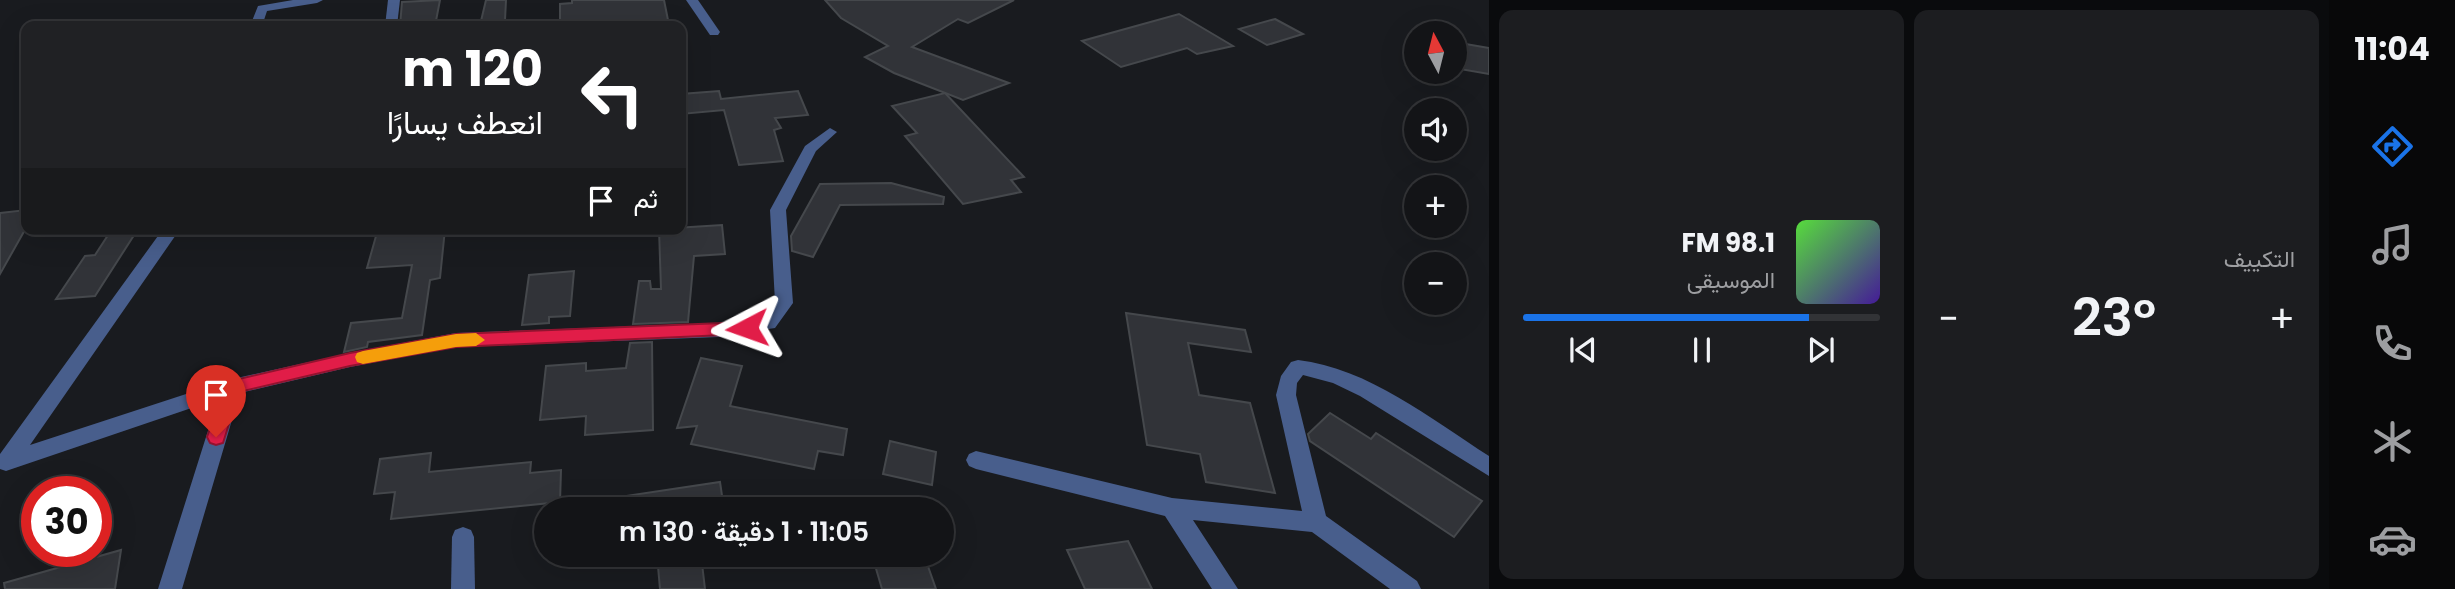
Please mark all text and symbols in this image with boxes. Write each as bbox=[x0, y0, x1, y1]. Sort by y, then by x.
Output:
north arrow bbox=[1404, 21, 1466, 84]
map controls bbox=[1404, 21, 1467, 315]
text: 11:04 bbox=[2354, 26, 2430, 71]
text: 120 m bbox=[402, 35, 543, 103]
icon: left bbox=[567, 49, 658, 140]
button: sound bbox=[1404, 98, 1467, 161]
text: انعطف يسارًا bbox=[387, 100, 543, 145]
icon: directions bbox=[2368, 122, 2417, 171]
button: + bbox=[1404, 175, 1467, 238]
text: ثم bbox=[634, 181, 658, 217]
icon: arrive bbox=[582, 182, 620, 220]
icon: music bbox=[2368, 220, 2417, 269]
text: 98.1 FM bbox=[1681, 225, 1775, 261]
text: التكييف bbox=[2224, 243, 2295, 275]
button: − bbox=[1404, 252, 1467, 315]
text: الموسيقى bbox=[1687, 264, 1775, 296]
text: 23° bbox=[2072, 281, 2156, 354]
position arrow bbox=[710, 291, 784, 365]
text: − bbox=[1938, 292, 1959, 345]
text: + bbox=[2269, 292, 2295, 345]
icon: phone bbox=[2368, 319, 2417, 368]
icon: previous bbox=[1564, 331, 1602, 369]
icon: pause bbox=[1683, 331, 1721, 369]
icon: next bbox=[1802, 331, 1840, 369]
pin bbox=[186, 365, 246, 437]
icon: arrive bbox=[197, 376, 235, 414]
icon: climate bbox=[2368, 417, 2417, 466]
speed limit sign: 30 bbox=[21, 476, 112, 567]
text: 11:05 · 1 دقيقة · 130 m bbox=[619, 514, 869, 550]
icon: car bbox=[2368, 515, 2417, 564]

